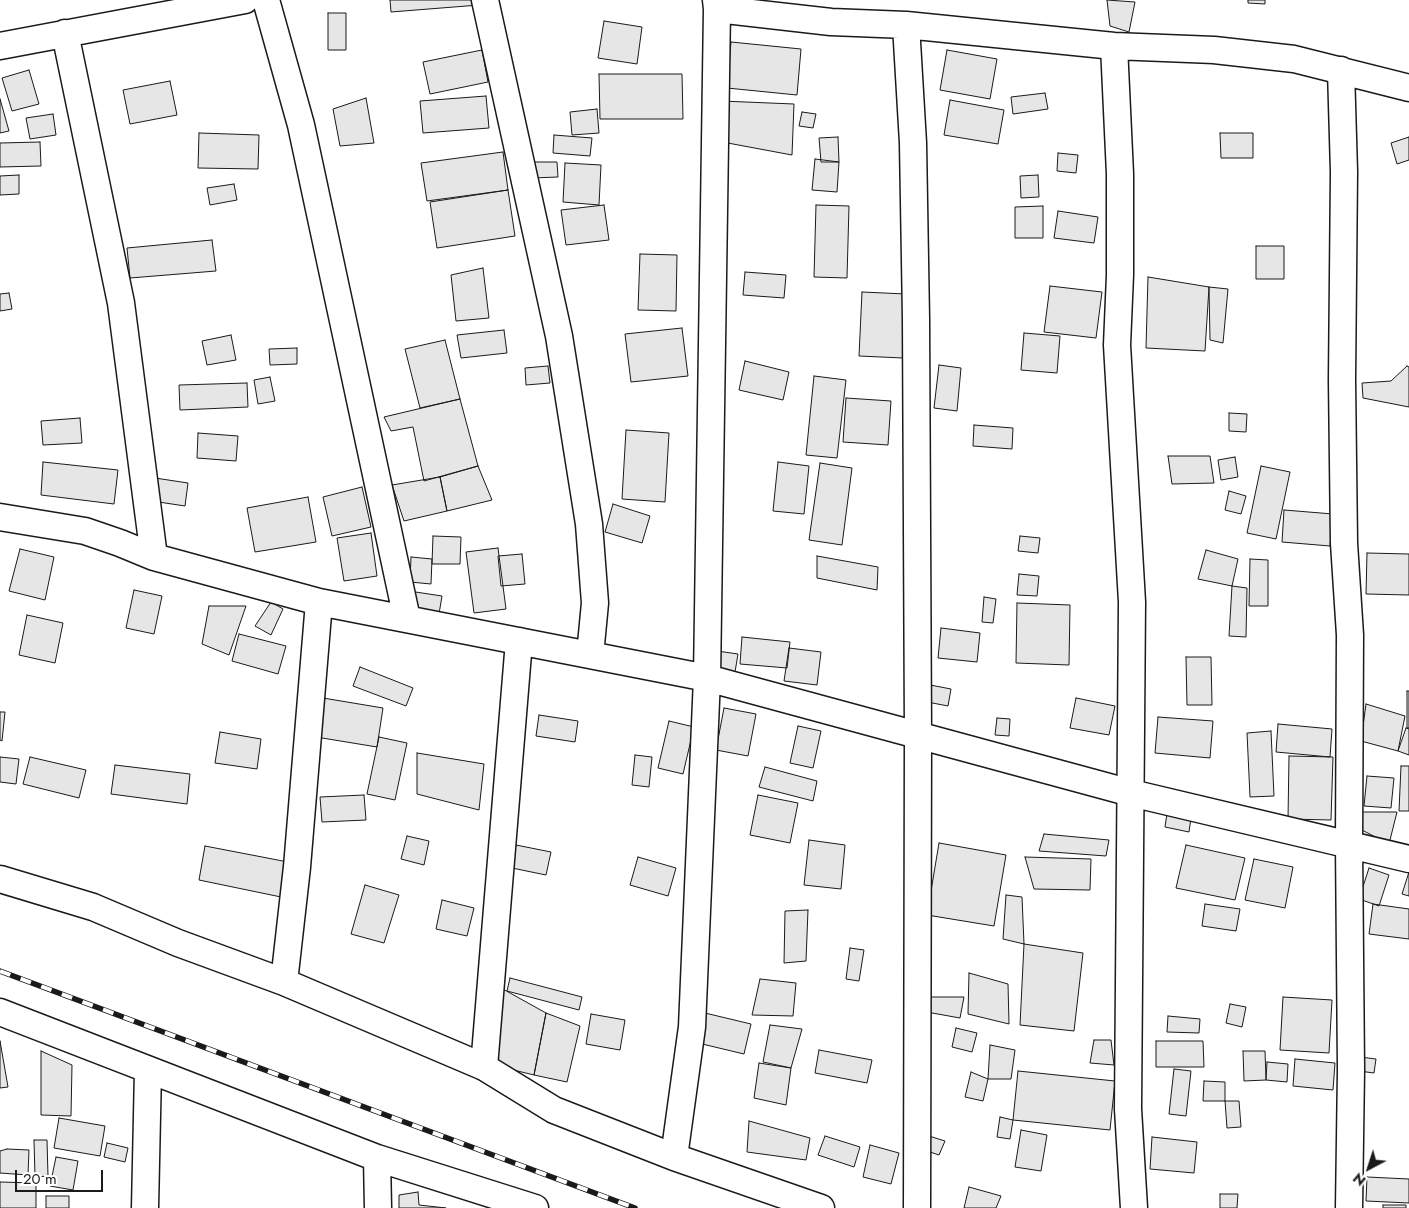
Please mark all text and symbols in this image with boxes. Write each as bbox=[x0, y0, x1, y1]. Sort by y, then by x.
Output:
north arrow bbox=[1344, 1143, 1394, 1193]
scale bar bbox=[18, 1160, 105, 1192]
text: 20 m bbox=[23, 1168, 57, 1190]
text: N bbox=[1349, 1168, 1370, 1191]

